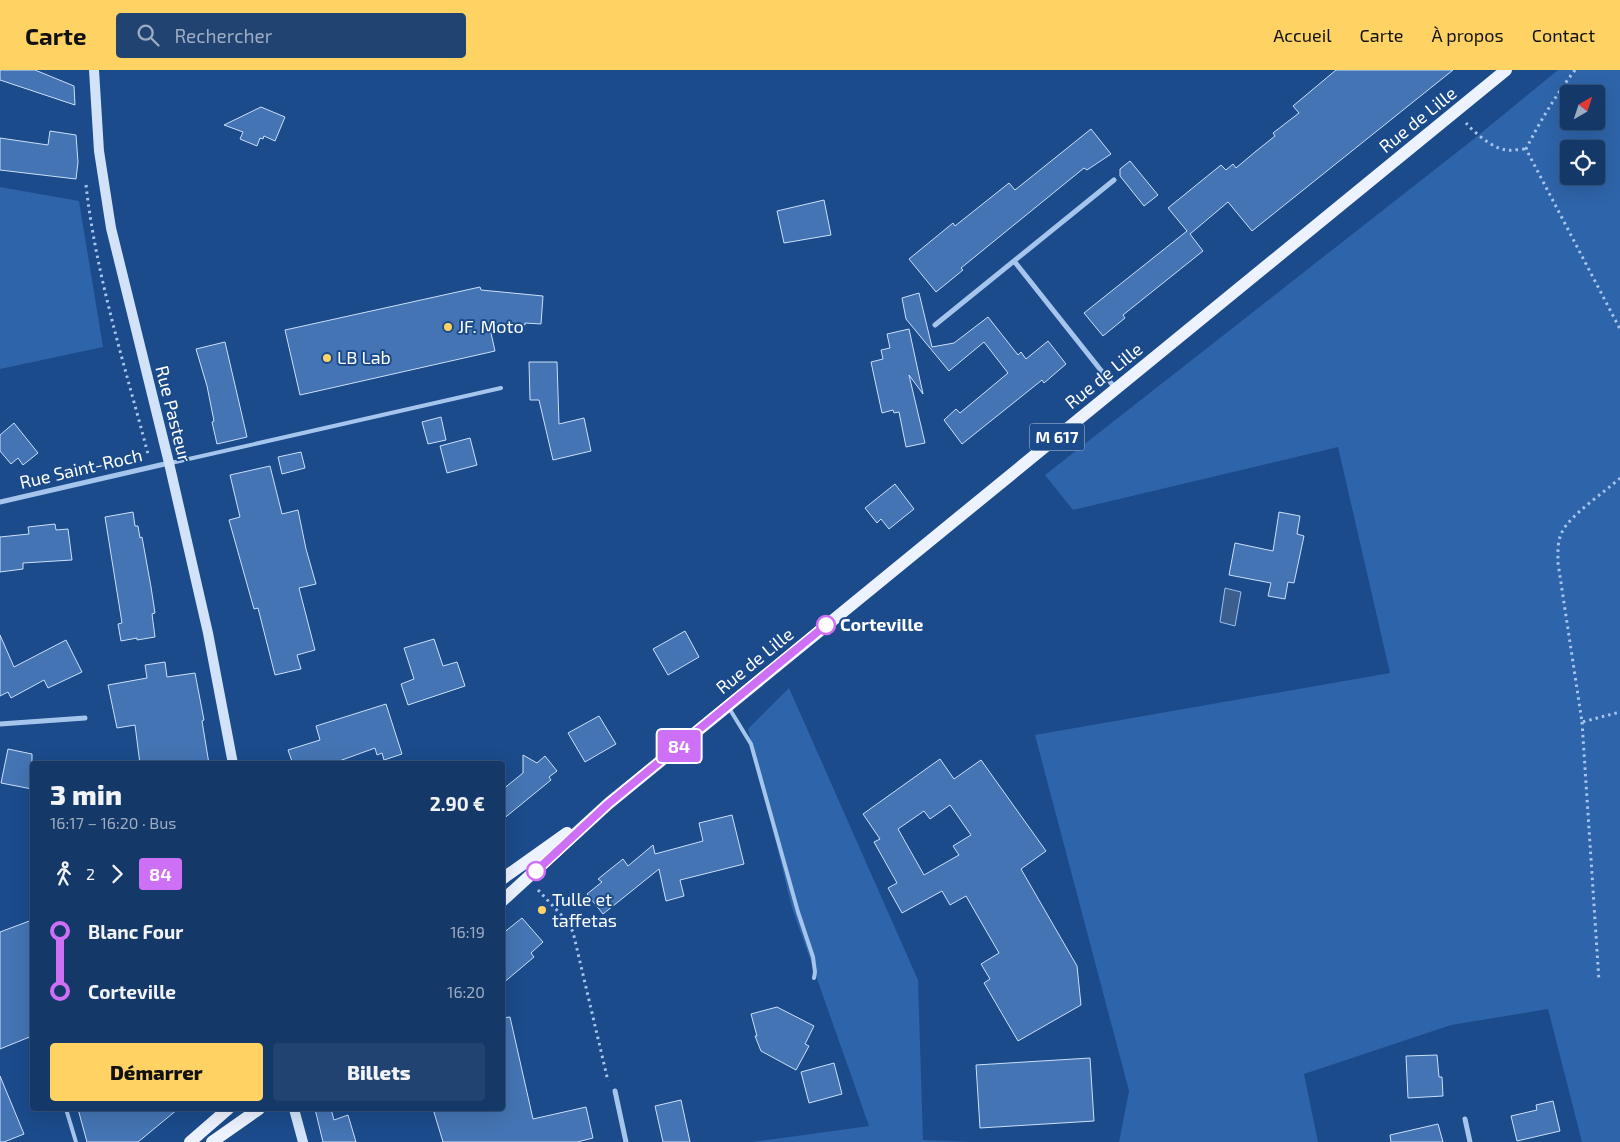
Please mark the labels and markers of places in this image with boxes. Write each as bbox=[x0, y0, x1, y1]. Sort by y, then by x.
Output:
place label: JF. Moto bbox=[458, 315, 524, 337]
marker: JF. Moto bbox=[442, 321, 454, 333]
place label: LB Lab bbox=[337, 346, 391, 368]
marker: LB Lab bbox=[321, 352, 333, 364]
place label: Corteville bbox=[840, 613, 923, 635]
marker: Corteville bbox=[816, 615, 836, 635]
unlabelled marker bbox=[526, 861, 546, 881]
place label: Tulle et taffetas bbox=[552, 888, 617, 931]
marker: Tulle et taffetas bbox=[536, 904, 548, 916]

